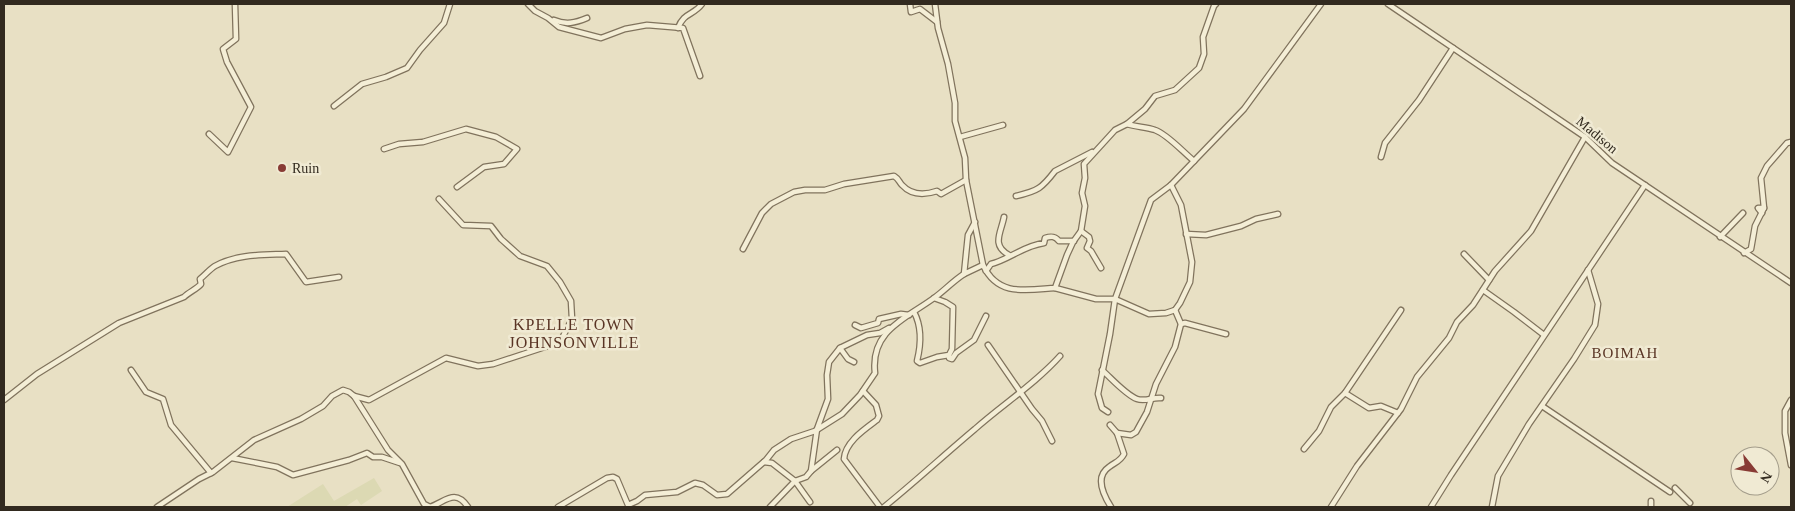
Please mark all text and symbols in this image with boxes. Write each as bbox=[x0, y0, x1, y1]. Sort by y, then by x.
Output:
street label: Madison bbox=[1573, 114, 1621, 156]
place label: Ruin bbox=[292, 161, 319, 176]
marker: Ruin bbox=[276, 162, 288, 174]
district label: KPELLE TOWN JOHNSONVILLE bbox=[508, 316, 640, 351]
district label: BOIMAH bbox=[1592, 345, 1658, 361]
north arrow bbox=[1730, 446, 1780, 496]
text: N bbox=[1757, 469, 1775, 485]

